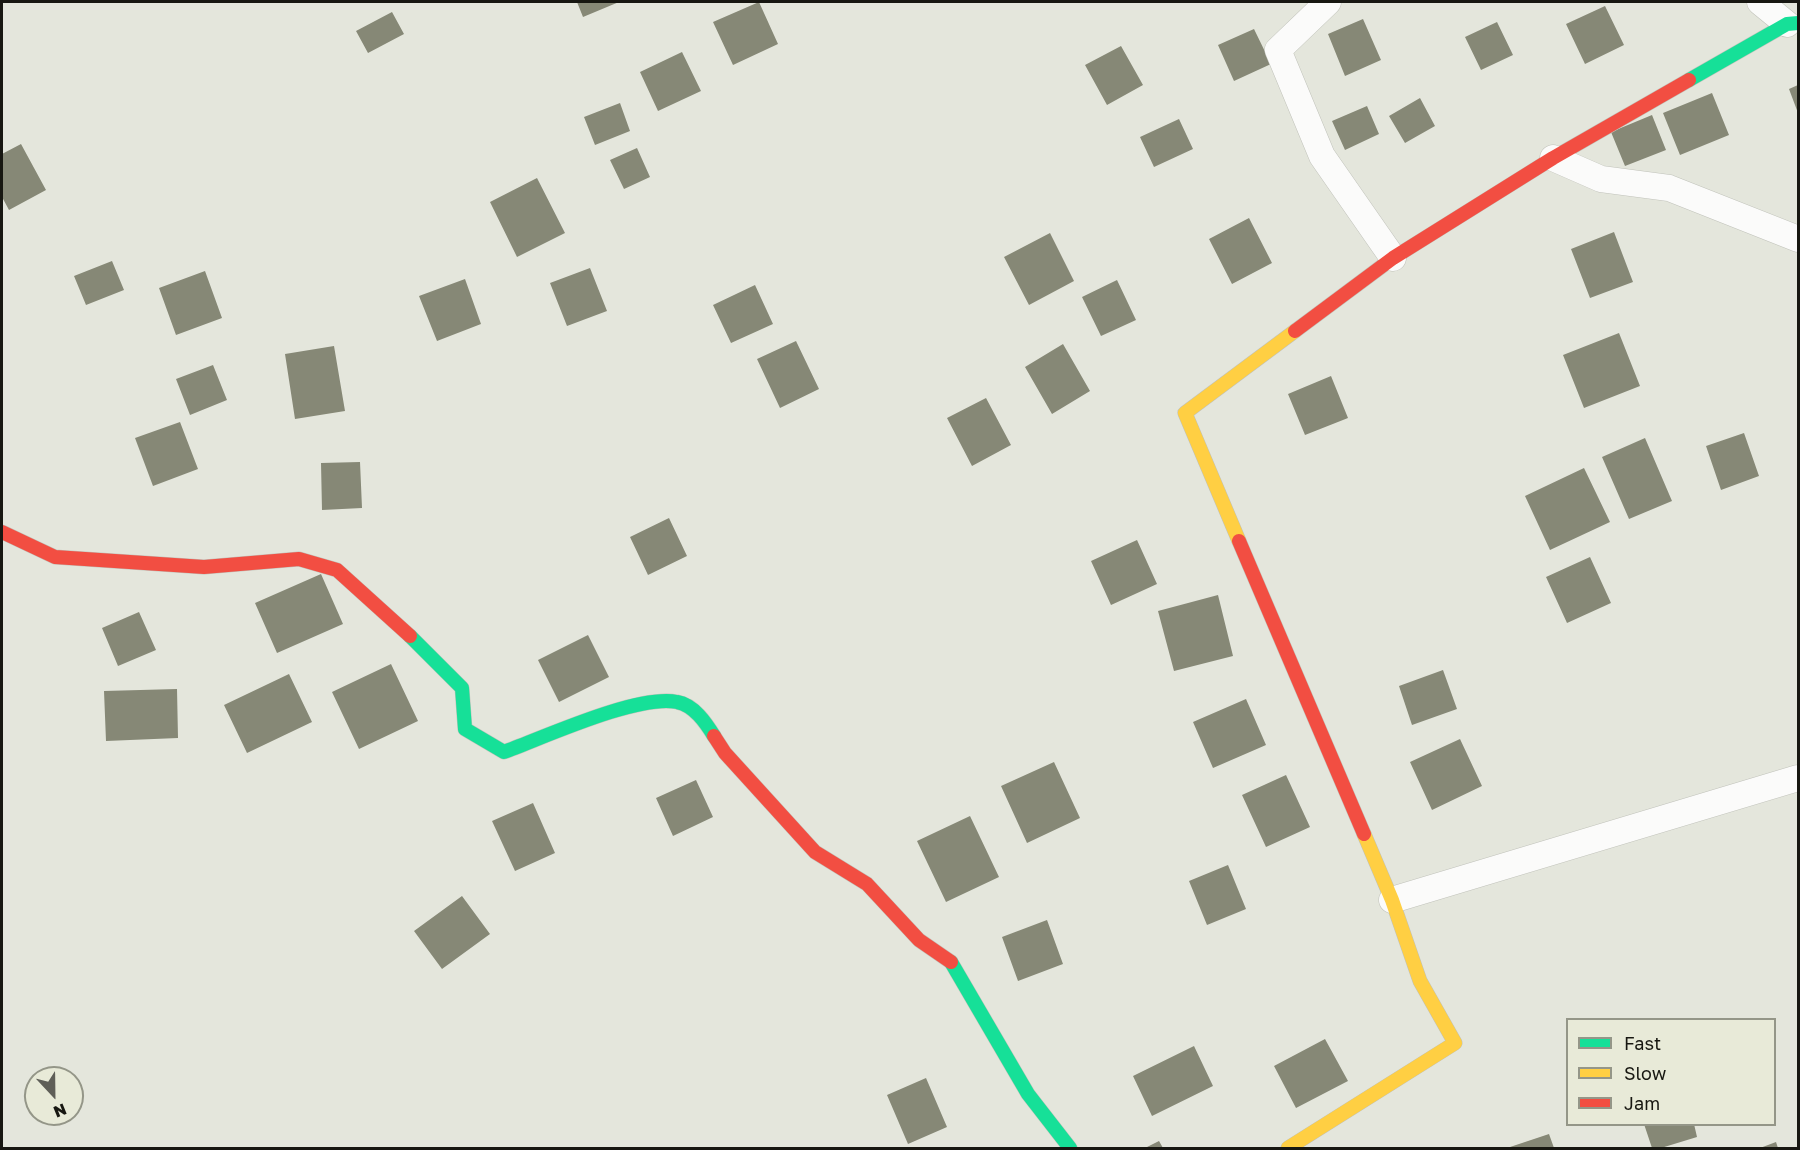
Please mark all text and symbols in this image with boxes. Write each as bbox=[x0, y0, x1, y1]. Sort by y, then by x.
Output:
legend bbox=[1566, 1018, 1776, 1126]
text: Fast bbox=[1624, 1032, 1661, 1054]
text: Slow bbox=[1624, 1062, 1666, 1084]
north arrow bbox=[24, 1066, 84, 1126]
text: Jam bbox=[1624, 1092, 1660, 1114]
text: N bbox=[51, 1099, 69, 1122]

